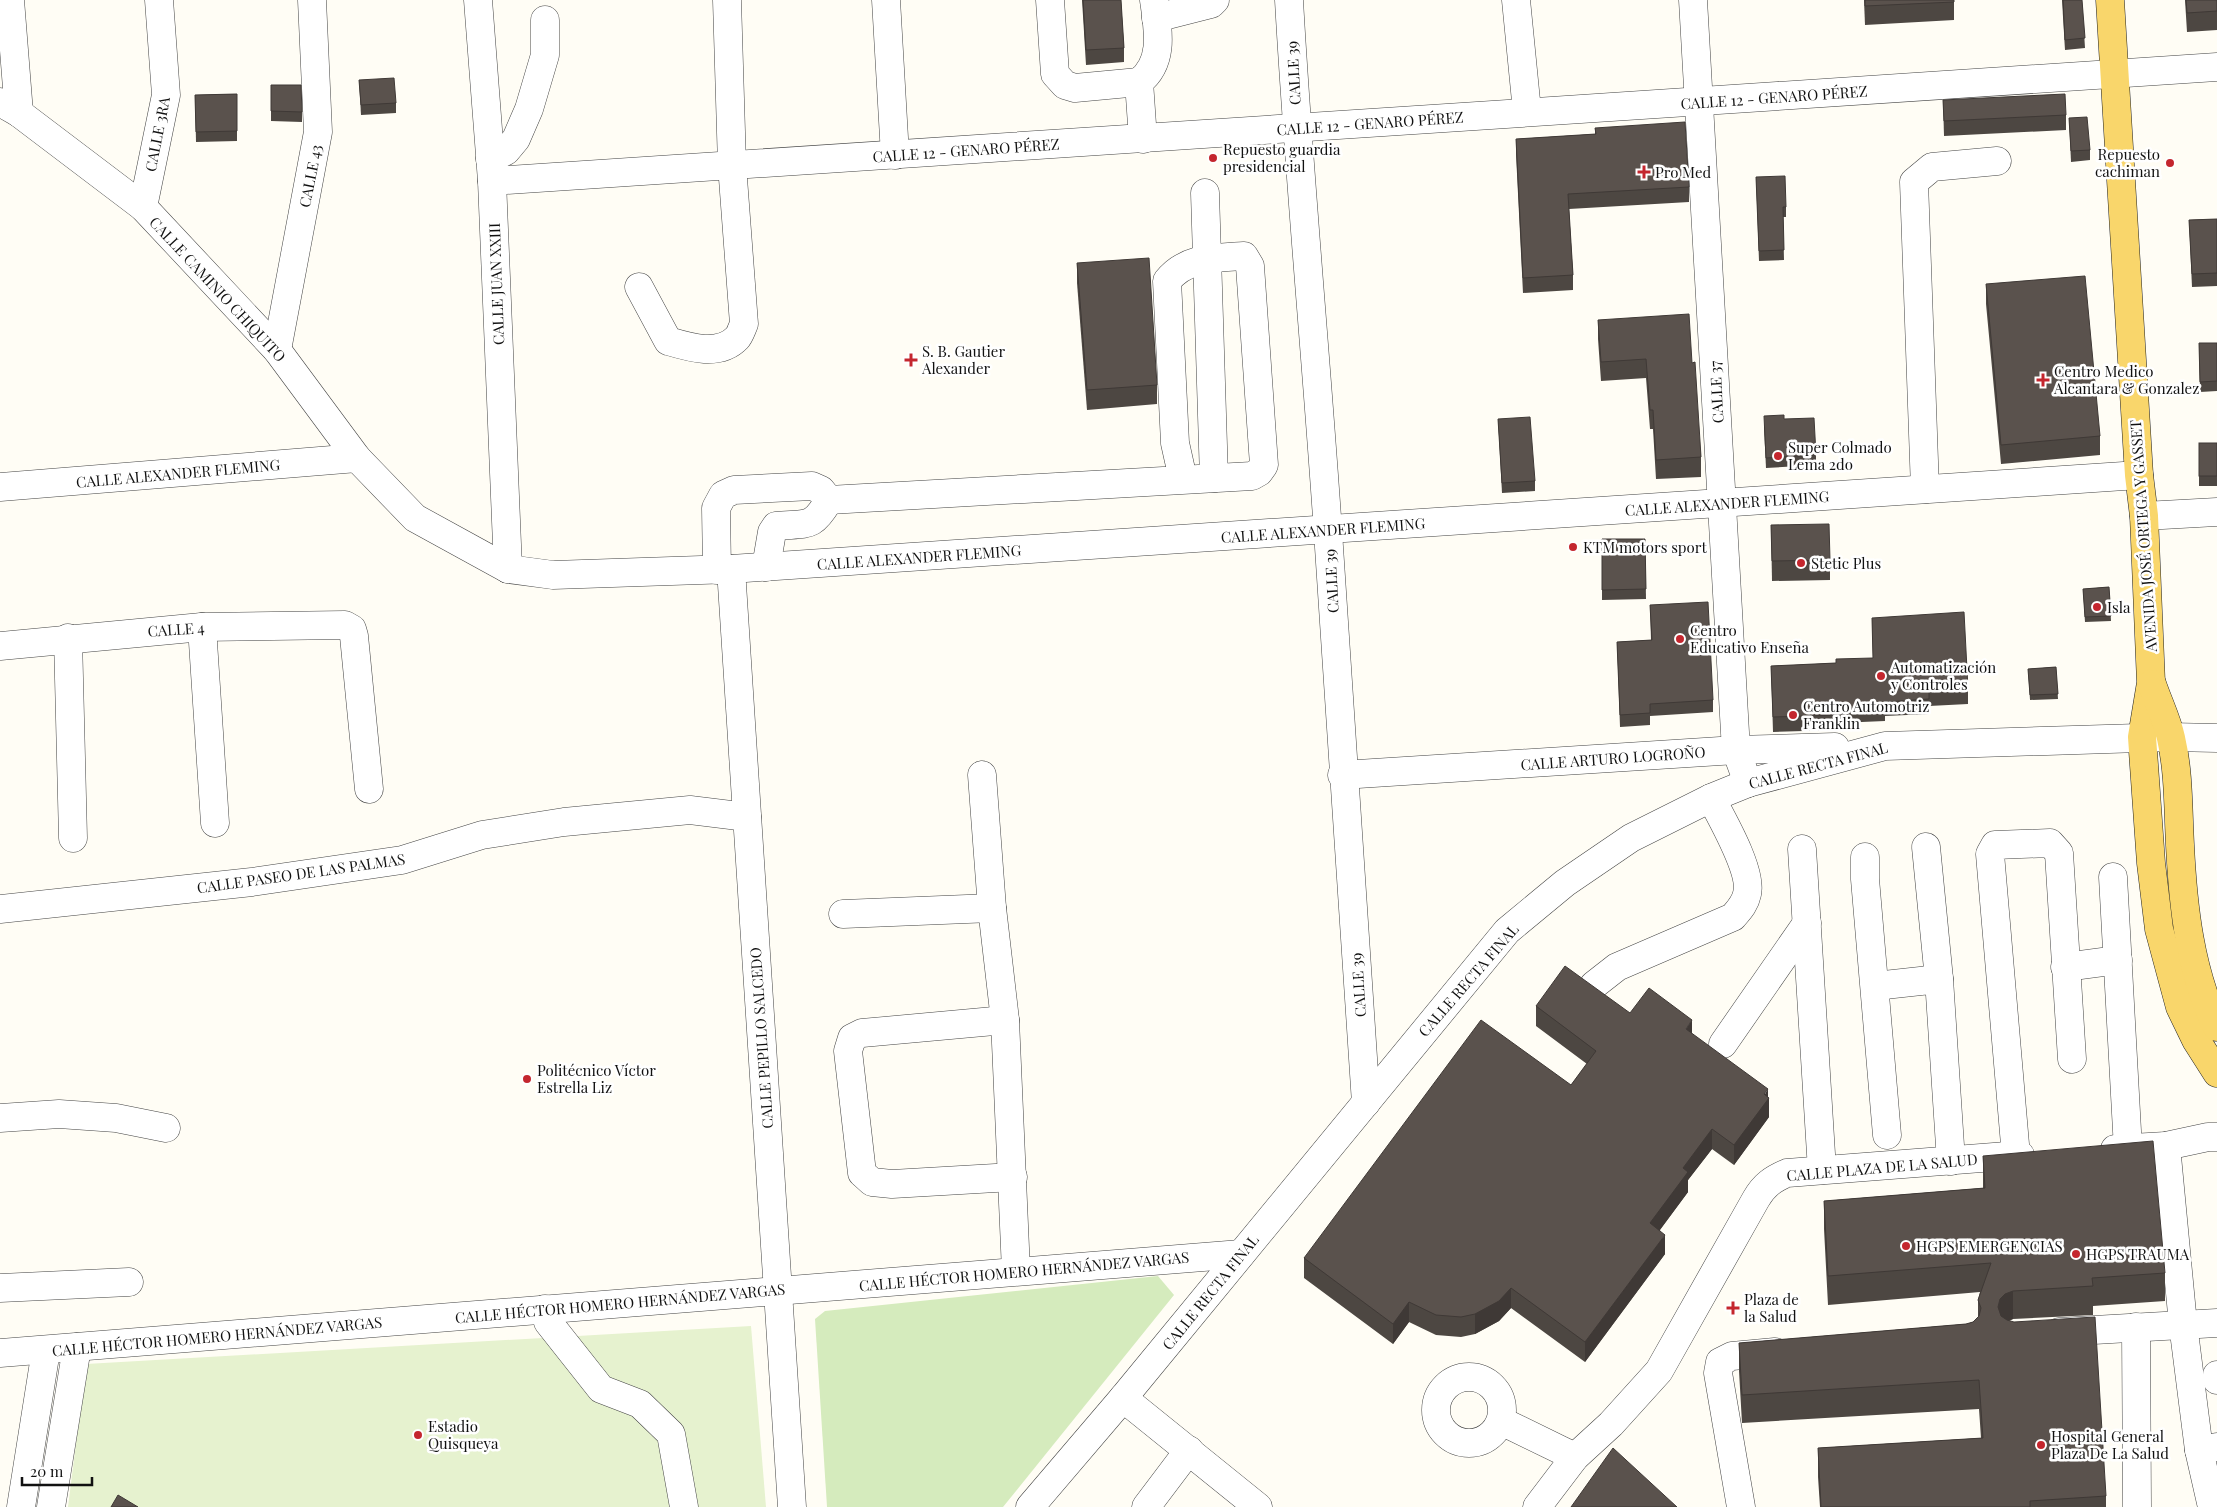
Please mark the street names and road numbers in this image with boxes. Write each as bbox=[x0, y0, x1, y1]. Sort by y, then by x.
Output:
street label: CALLE 39 bbox=[1281, 40, 1305, 106]
street label: CALLE 12 - GENARO PÉREZ bbox=[1680, 80, 1868, 114]
street label: CALLE 3RA bbox=[140, 94, 174, 173]
street label: CALLE 12 - GENARO PÉREZ bbox=[1276, 106, 1464, 140]
street label: CALLE 12 - GENARO PÉREZ bbox=[872, 133, 1060, 167]
street label: CALLE 43 bbox=[294, 143, 326, 209]
street label: CALLE CAMINIO CHIQUITO bbox=[145, 212, 291, 366]
street label: CALLE JUAN XXIII bbox=[484, 223, 508, 345]
street label: CALLE 37 bbox=[1704, 360, 1728, 424]
street label: AVENIDA JOSÉ ORTEGA Y GASSET bbox=[2125, 419, 2161, 654]
street label: CALLE ALEXANDER FLEMING bbox=[75, 454, 281, 492]
street label: CALLE ALEXANDER FLEMING bbox=[1624, 486, 1830, 520]
street label: CALLE ALEXANDER FLEMING bbox=[1220, 513, 1426, 547]
street label: CALLE ALEXANDER FLEMING bbox=[816, 540, 1022, 574]
street label: CALLE 39 bbox=[1319, 548, 1343, 614]
street label: CALLE 4 bbox=[147, 617, 205, 641]
street label: CALLE RECTA FINAL bbox=[1746, 737, 1890, 793]
street label: CALLE ARTURO LOGROÑO bbox=[1520, 742, 1706, 774]
street label: CALLE PASEO DE LAS PALMAS bbox=[196, 848, 406, 898]
street label: CALLE RECTA FINAL bbox=[1414, 919, 1523, 1041]
street label: CALLE PEPILLO SALCEDO bbox=[745, 947, 777, 1129]
street label: CALLE 39 bbox=[1346, 952, 1370, 1018]
street label: CALLE PLAZA DE LA SALUD bbox=[1786, 1149, 1979, 1185]
street label: CALLE RECTA FINAL bbox=[1157, 1230, 1263, 1354]
street label: CALLE HÉCTOR HOMERO HERNÁNDEZ VARGAS bbox=[858, 1247, 1190, 1295]
street label: CALLE HÉCTOR HOMERO HERNÁNDEZ VARGAS bbox=[454, 1279, 786, 1327]
street label: CALLE HÉCTOR HOMERO HERNÁNDEZ VARGAS bbox=[51, 1312, 383, 1360]

